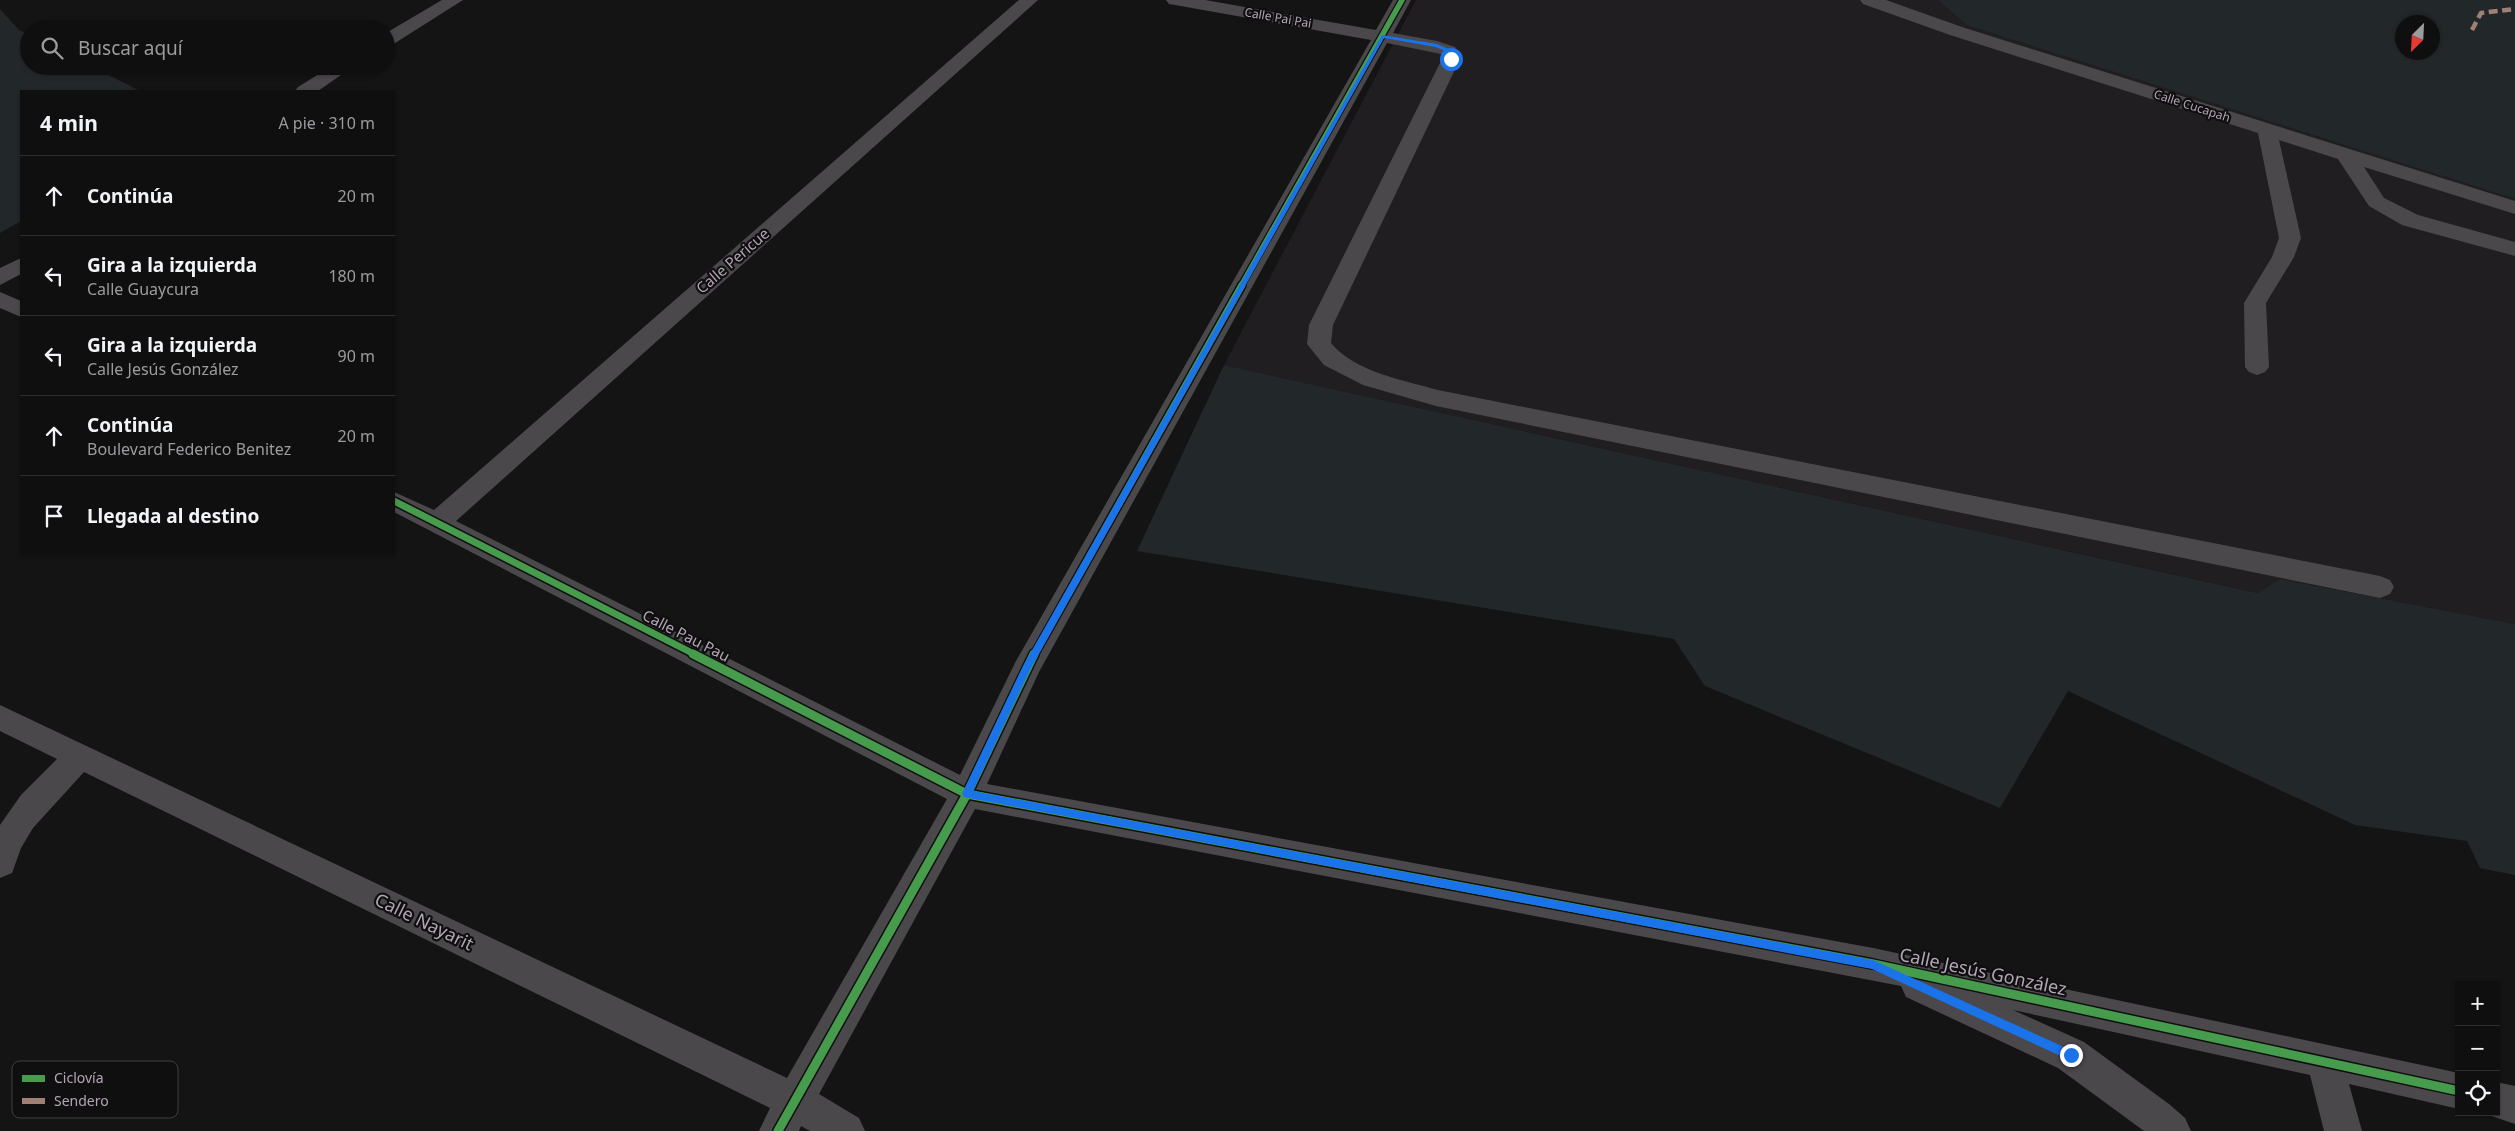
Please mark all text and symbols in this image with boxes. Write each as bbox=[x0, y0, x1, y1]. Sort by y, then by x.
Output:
street label: Calle Pai Pai bbox=[1243, 3, 1313, 32]
north arrow bbox=[2395, 15, 2440, 60]
search box bbox=[20, 20, 395, 75]
icon: search bbox=[38, 34, 66, 62]
text: Buscar aquí bbox=[78, 35, 183, 61]
route start bbox=[1440, 48, 1463, 71]
street label: Calle Cucapah bbox=[2152, 85, 2233, 126]
text: 4 min bbox=[40, 109, 98, 137]
text: A pie · 310 m bbox=[278, 112, 375, 134]
icon: ahead bbox=[40, 182, 68, 210]
text: Continúa bbox=[87, 183, 173, 209]
text: 20 m bbox=[338, 185, 375, 207]
street label: Calle Pericue bbox=[692, 223, 773, 297]
text: Gira a la izquierda bbox=[87, 252, 257, 278]
icon: left bbox=[40, 262, 68, 290]
text: 180 m bbox=[328, 265, 375, 287]
text: Calle Guaycura bbox=[87, 278, 199, 300]
text: Gira a la izquierda bbox=[87, 332, 257, 358]
icon: left bbox=[40, 342, 68, 370]
text: 90 m bbox=[338, 345, 375, 367]
text: Calle Jesús González bbox=[87, 358, 239, 380]
text: Continúa bbox=[87, 412, 173, 438]
icon: ahead bbox=[40, 422, 68, 450]
text: 20 m bbox=[338, 425, 375, 447]
text: Boulevard Federico Benitez bbox=[87, 438, 291, 460]
icon: arrive bbox=[40, 502, 68, 530]
text: Llegada al destino bbox=[87, 503, 259, 529]
street label: Calle Pau Pau bbox=[639, 605, 734, 666]
street label: Calle Nayarit bbox=[371, 887, 478, 956]
street label: Calle Jesús González bbox=[1897, 942, 2069, 1000]
map controls bbox=[2455, 981, 2500, 1116]
button: + bbox=[2455, 981, 2500, 1026]
button: − bbox=[2455, 1026, 2500, 1071]
route end bbox=[2060, 1044, 2083, 1067]
legend bbox=[12, 1061, 178, 1118]
text: Ciclovía bbox=[54, 1068, 104, 1087]
button: locate bbox=[2455, 1071, 2500, 1116]
text: Sendero bbox=[54, 1091, 109, 1110]

